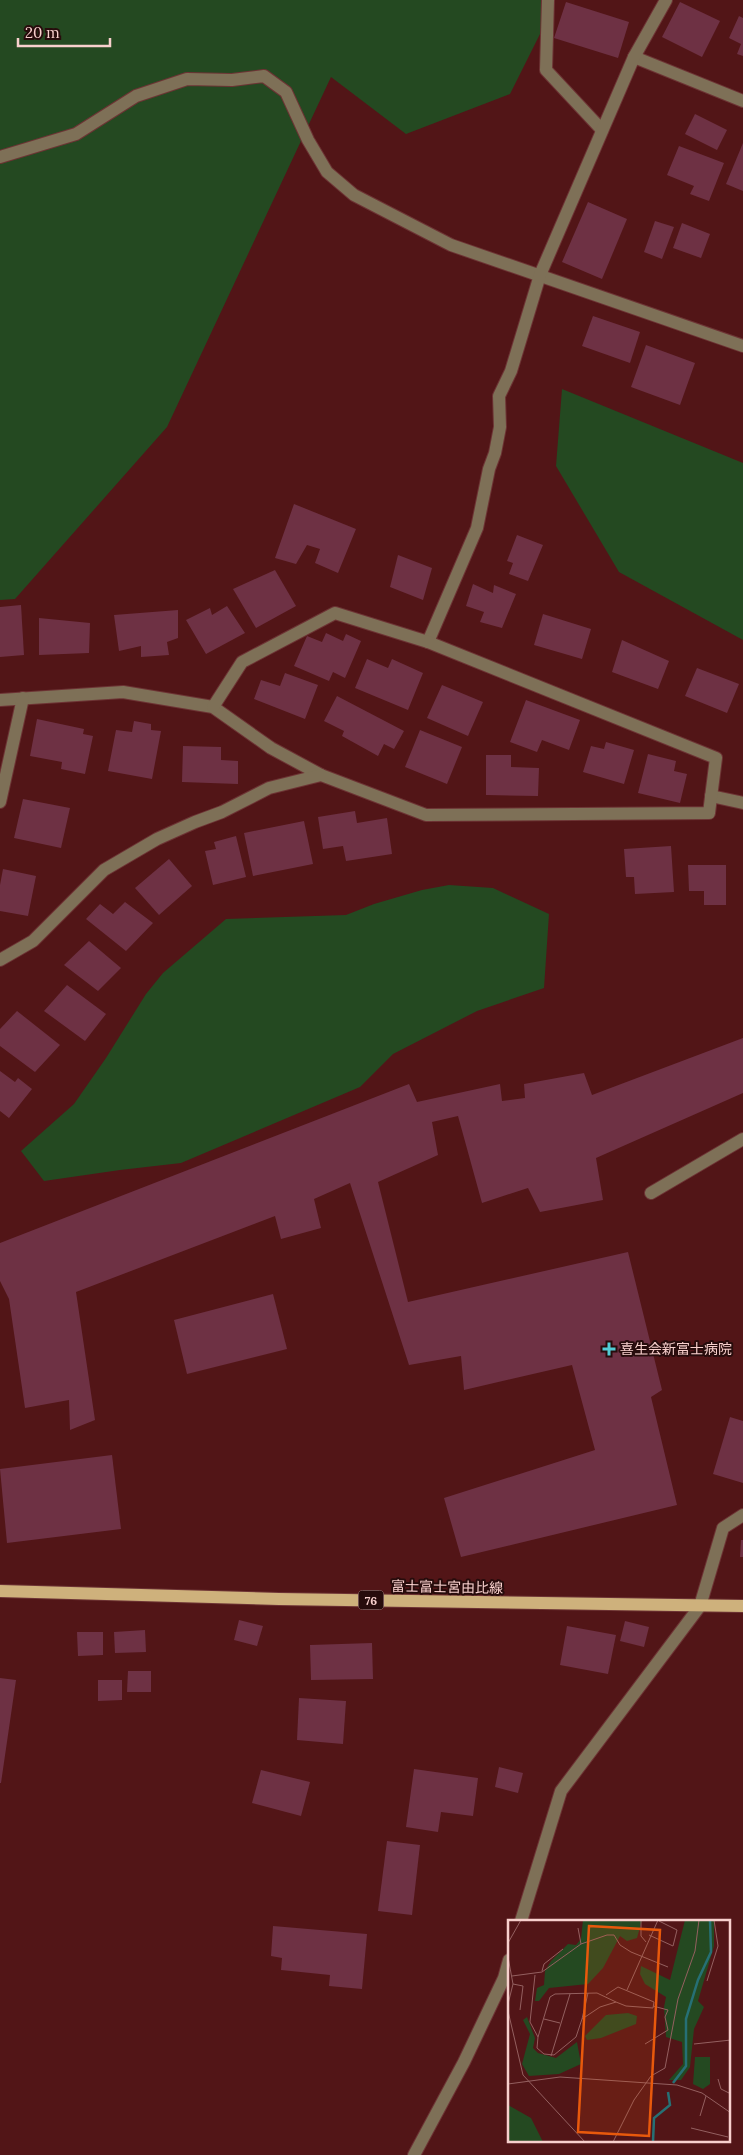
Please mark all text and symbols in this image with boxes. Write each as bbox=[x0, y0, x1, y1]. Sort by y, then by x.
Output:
scale bar bbox=[18, 15, 110, 47]
text: 20 m bbox=[25, 23, 60, 42]
place label: 喜生会新富士病院 bbox=[620, 1340, 732, 1358]
marker: 喜生会新富士病院 bbox=[602, 1342, 616, 1356]
street label: 富士富士宮由比線 bbox=[391, 1577, 503, 1597]
road number: 76 bbox=[358, 1590, 384, 1610]
inset map bbox=[508, 1920, 730, 2142]

